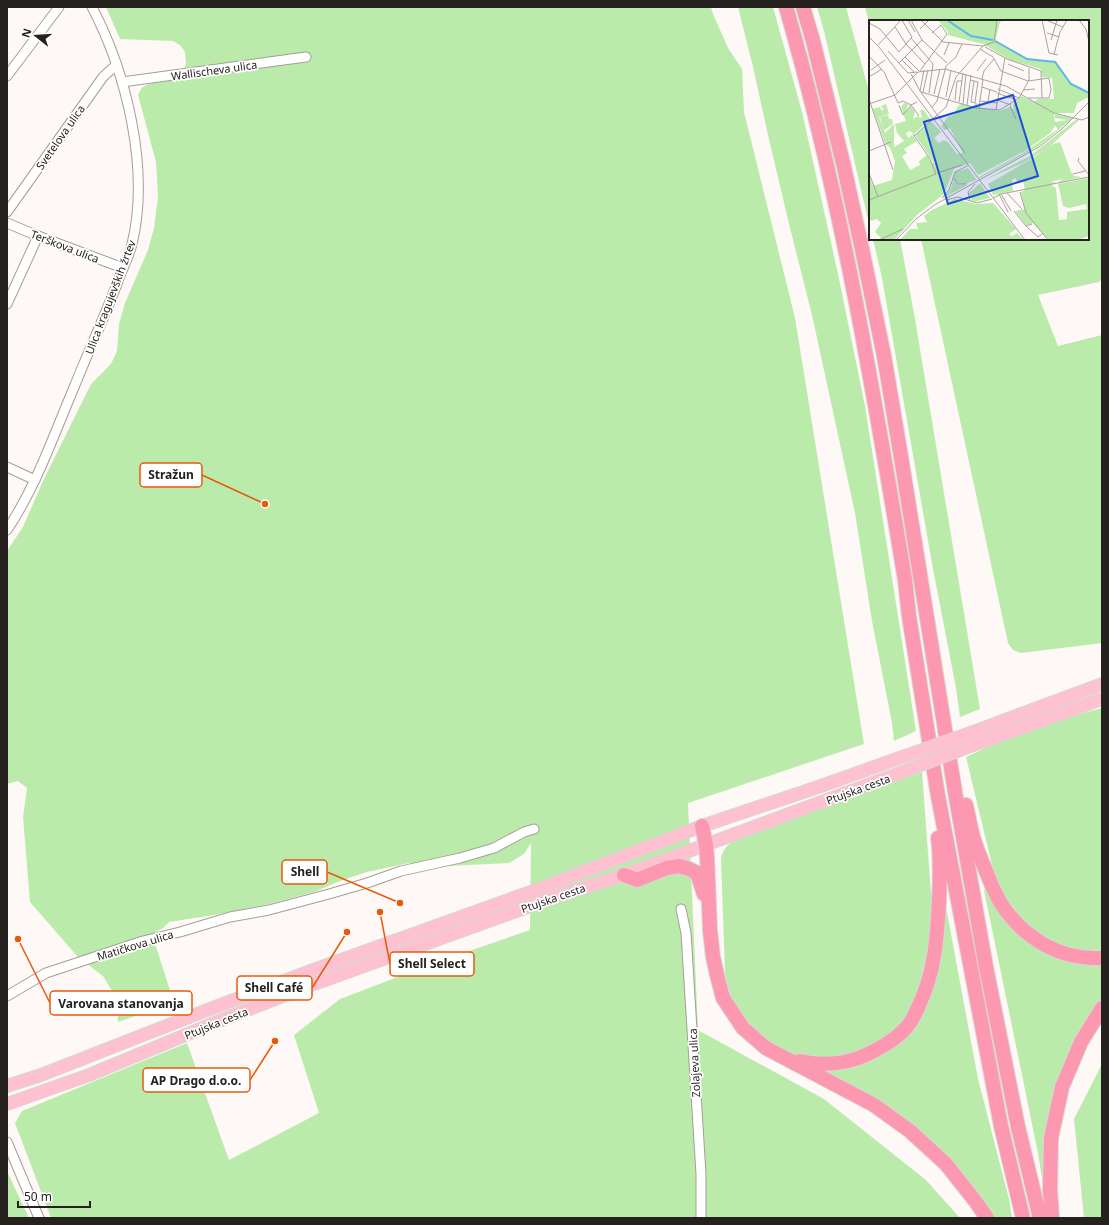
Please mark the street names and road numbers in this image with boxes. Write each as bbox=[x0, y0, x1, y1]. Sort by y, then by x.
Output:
street label: Wallischeva ulica bbox=[170, 57, 258, 83]
street label: Svetelova ulica bbox=[32, 102, 88, 172]
street label: Terškova ulica bbox=[29, 226, 101, 266]
street label: Ulica kragujevških žrtev bbox=[81, 237, 139, 356]
street label: Ptujska cesta bbox=[824, 770, 892, 808]
street label: Ptujska cesta bbox=[519, 880, 587, 916]
street label: Matičkova ulica bbox=[95, 926, 175, 964]
street label: Ptujska cesta bbox=[182, 1003, 250, 1043]
street label: Zolajeva ulica bbox=[685, 1028, 703, 1098]

